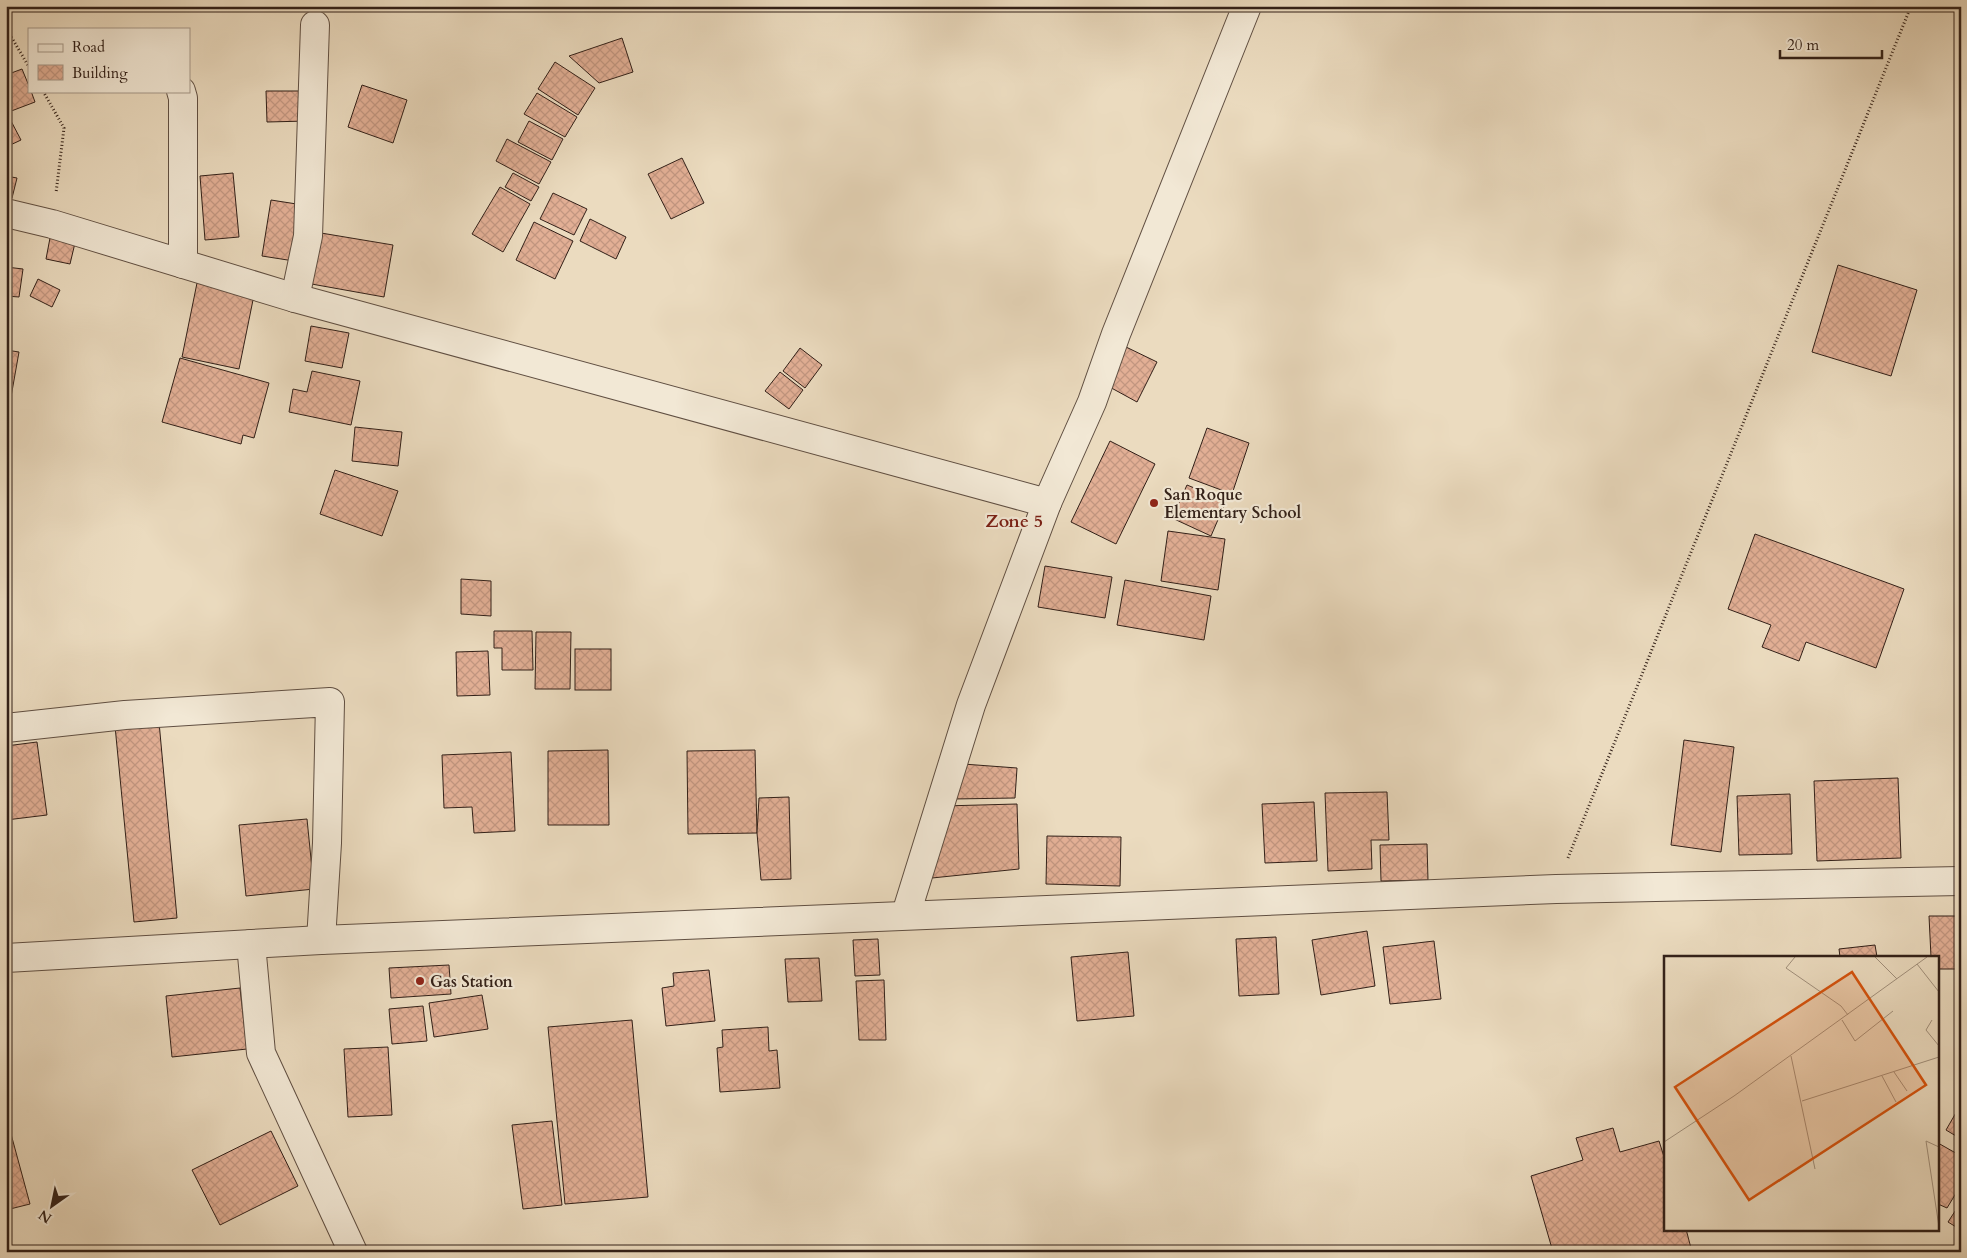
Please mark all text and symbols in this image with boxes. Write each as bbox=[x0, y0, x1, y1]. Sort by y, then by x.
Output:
legend bbox=[28, 28, 190, 92]
scale bar bbox=[1780, 28, 1882, 60]
text: 20 m bbox=[1787, 35, 1819, 55]
text: Road bbox=[72, 37, 105, 57]
text: Building bbox=[72, 63, 128, 83]
place label: San Roque Elementary School bbox=[1164, 484, 1302, 524]
marker: San Roque Elementary School bbox=[1148, 497, 1160, 509]
district label: Zone 5 bbox=[985, 509, 1043, 534]
inset map bbox=[1664, 956, 1940, 1230]
place label: Gas Station bbox=[430, 971, 514, 993]
marker: Gas Station bbox=[414, 975, 426, 987]
north arrow bbox=[28, 1180, 78, 1230]
text: N bbox=[35, 1205, 55, 1228]

